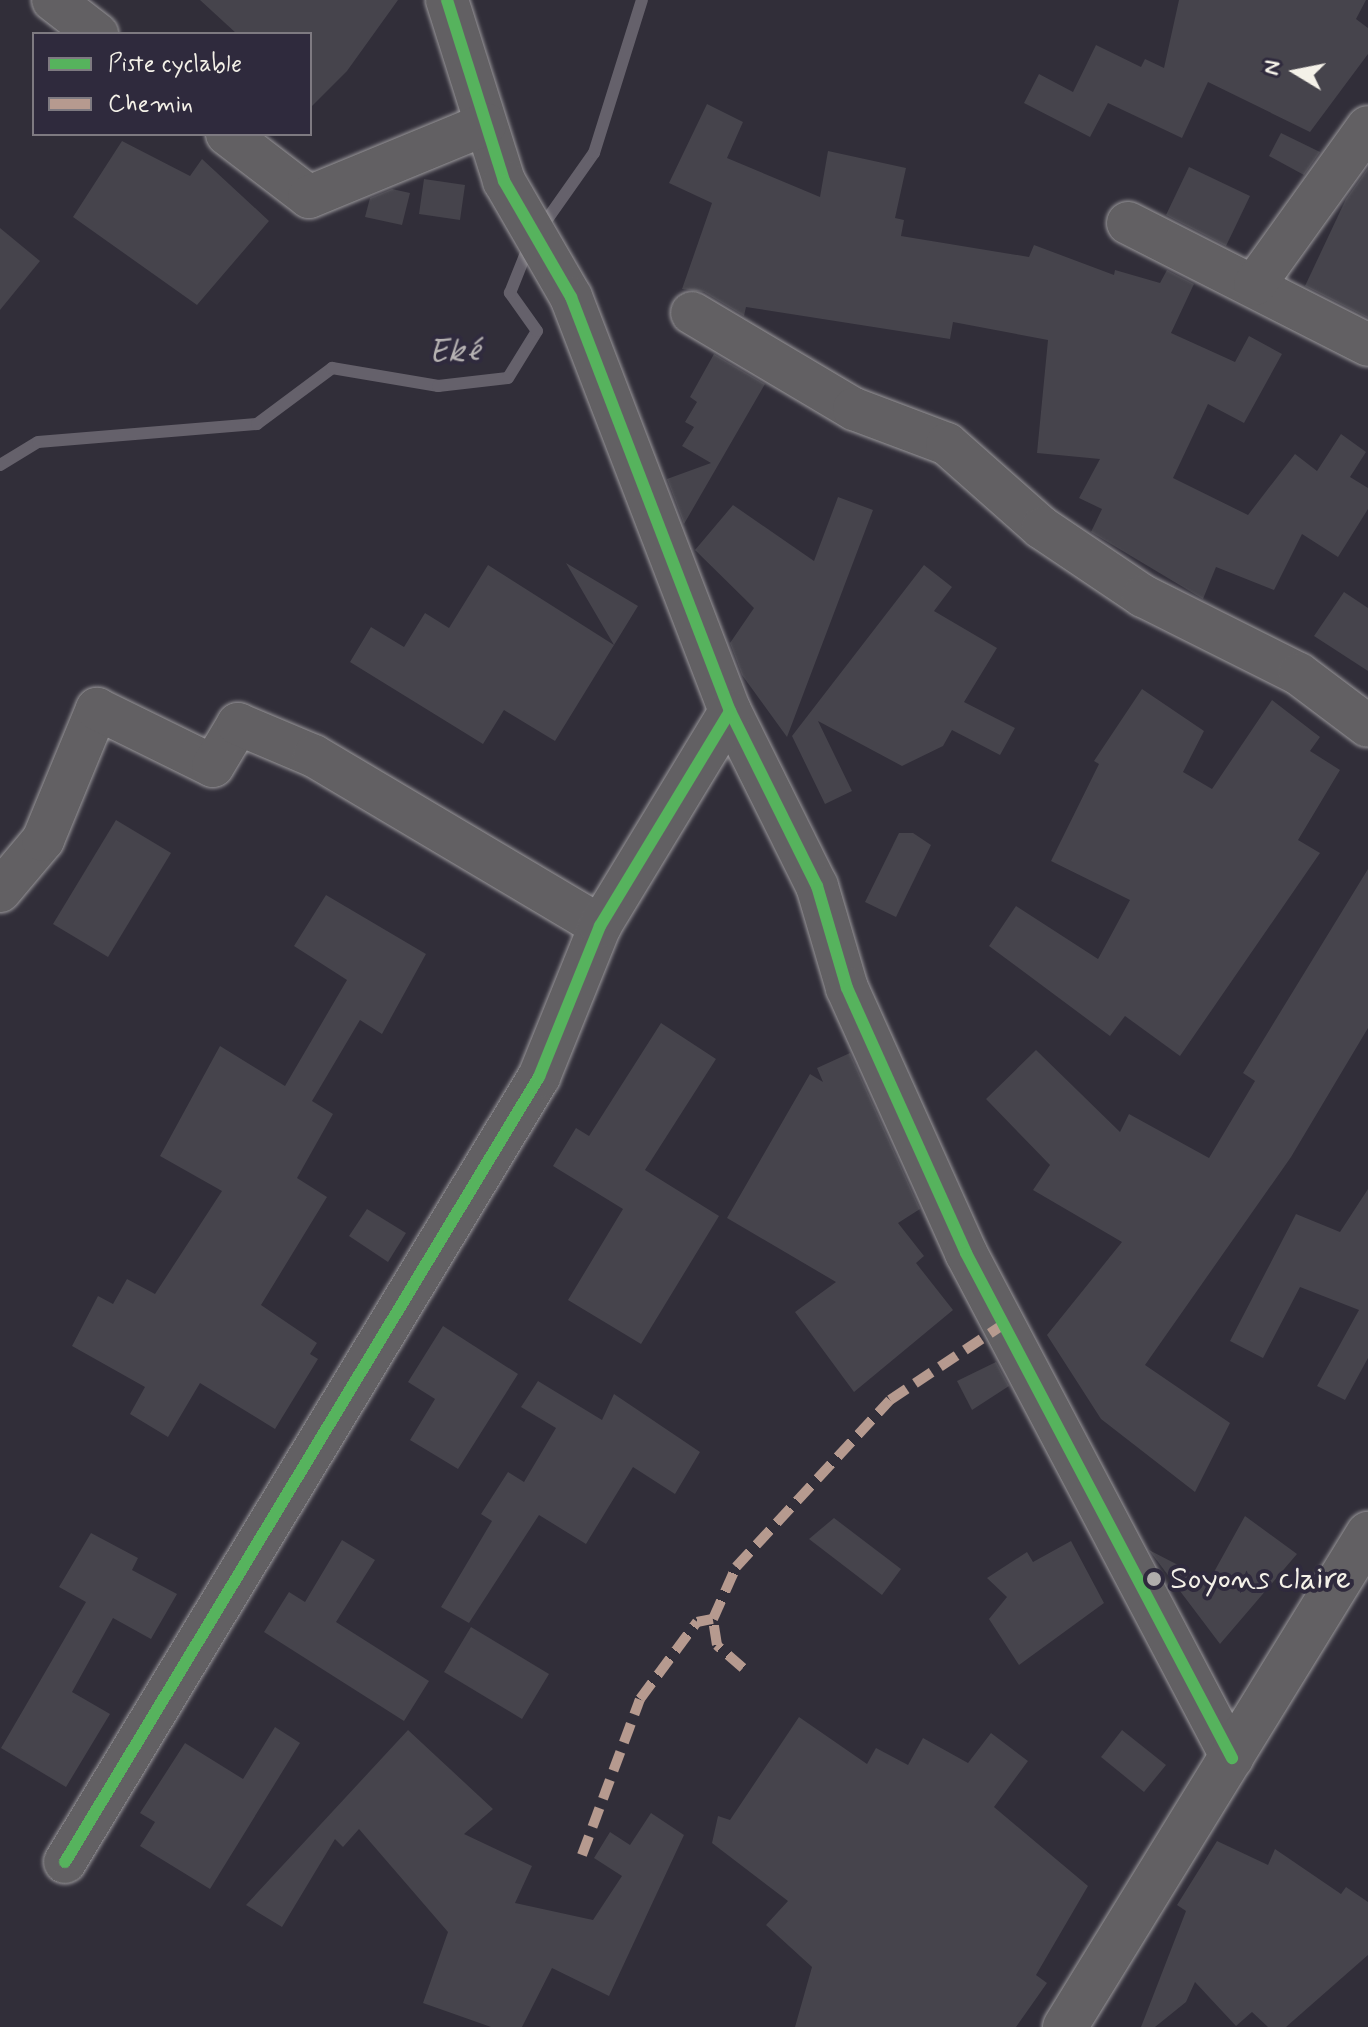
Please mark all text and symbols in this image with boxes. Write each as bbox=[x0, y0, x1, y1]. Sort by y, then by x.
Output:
legend bbox=[32, 32, 312, 136]
north arrow bbox=[1256, 32, 1336, 112]
text: Piste cyclable bbox=[108, 49, 242, 80]
text: N bbox=[1257, 58, 1287, 77]
text: Chemin bbox=[108, 89, 193, 120]
water label: Eké bbox=[427, 331, 481, 373]
place label: Soyons claire bbox=[1170, 1560, 1352, 1598]
marker: Soyons claire bbox=[1145, 1570, 1163, 1588]

